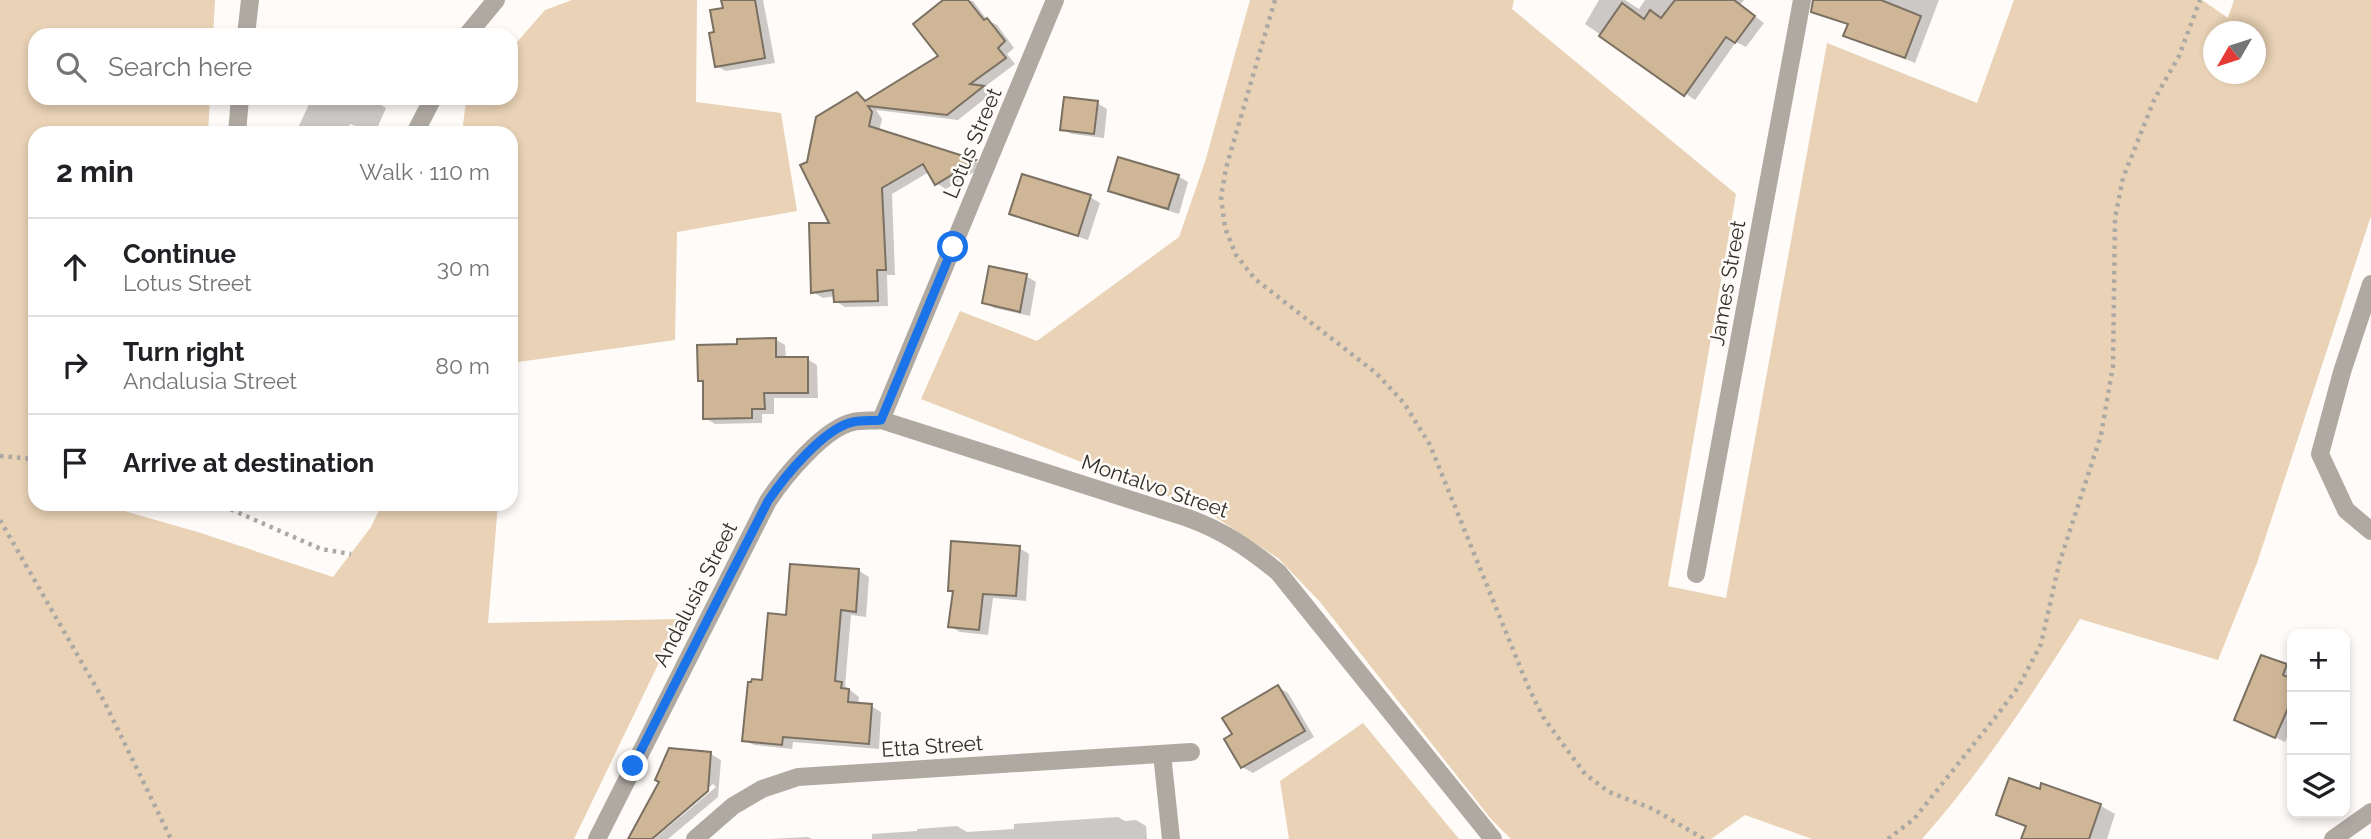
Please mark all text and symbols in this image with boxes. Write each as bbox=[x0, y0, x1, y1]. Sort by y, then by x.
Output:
north arrow bbox=[2203, 21, 2266, 84]
search box bbox=[28, 28, 518, 105]
icon: search bbox=[52, 48, 90, 86]
text: Search here bbox=[108, 52, 252, 82]
street label: Lotus Street bbox=[938, 84, 1006, 202]
text: 2 min bbox=[56, 154, 134, 189]
text: Walk · 110 m bbox=[359, 158, 490, 185]
street label: James Street bbox=[1704, 218, 1750, 348]
route start bbox=[937, 231, 968, 262]
text: Continue bbox=[123, 239, 236, 269]
icon: ahead bbox=[56, 248, 94, 286]
text: 30 m bbox=[437, 254, 490, 281]
text: Lotus Street bbox=[123, 269, 252, 296]
text: Turn right bbox=[123, 337, 244, 367]
icon: right bbox=[56, 346, 94, 384]
text: 80 m bbox=[435, 352, 490, 379]
text: Andalusia Street bbox=[123, 367, 297, 394]
icon: arrive bbox=[56, 444, 94, 482]
text: Arrive at destination bbox=[123, 448, 374, 478]
street label: Montalvo Street bbox=[1078, 449, 1232, 523]
street label: Andalusia Street bbox=[648, 518, 742, 670]
map controls bbox=[2287, 629, 2350, 818]
button: + bbox=[2287, 629, 2350, 692]
button: − bbox=[2287, 692, 2350, 755]
street label: Etta Street bbox=[880, 730, 984, 762]
route end bbox=[617, 750, 648, 781]
button: layers bbox=[2287, 755, 2350, 818]

